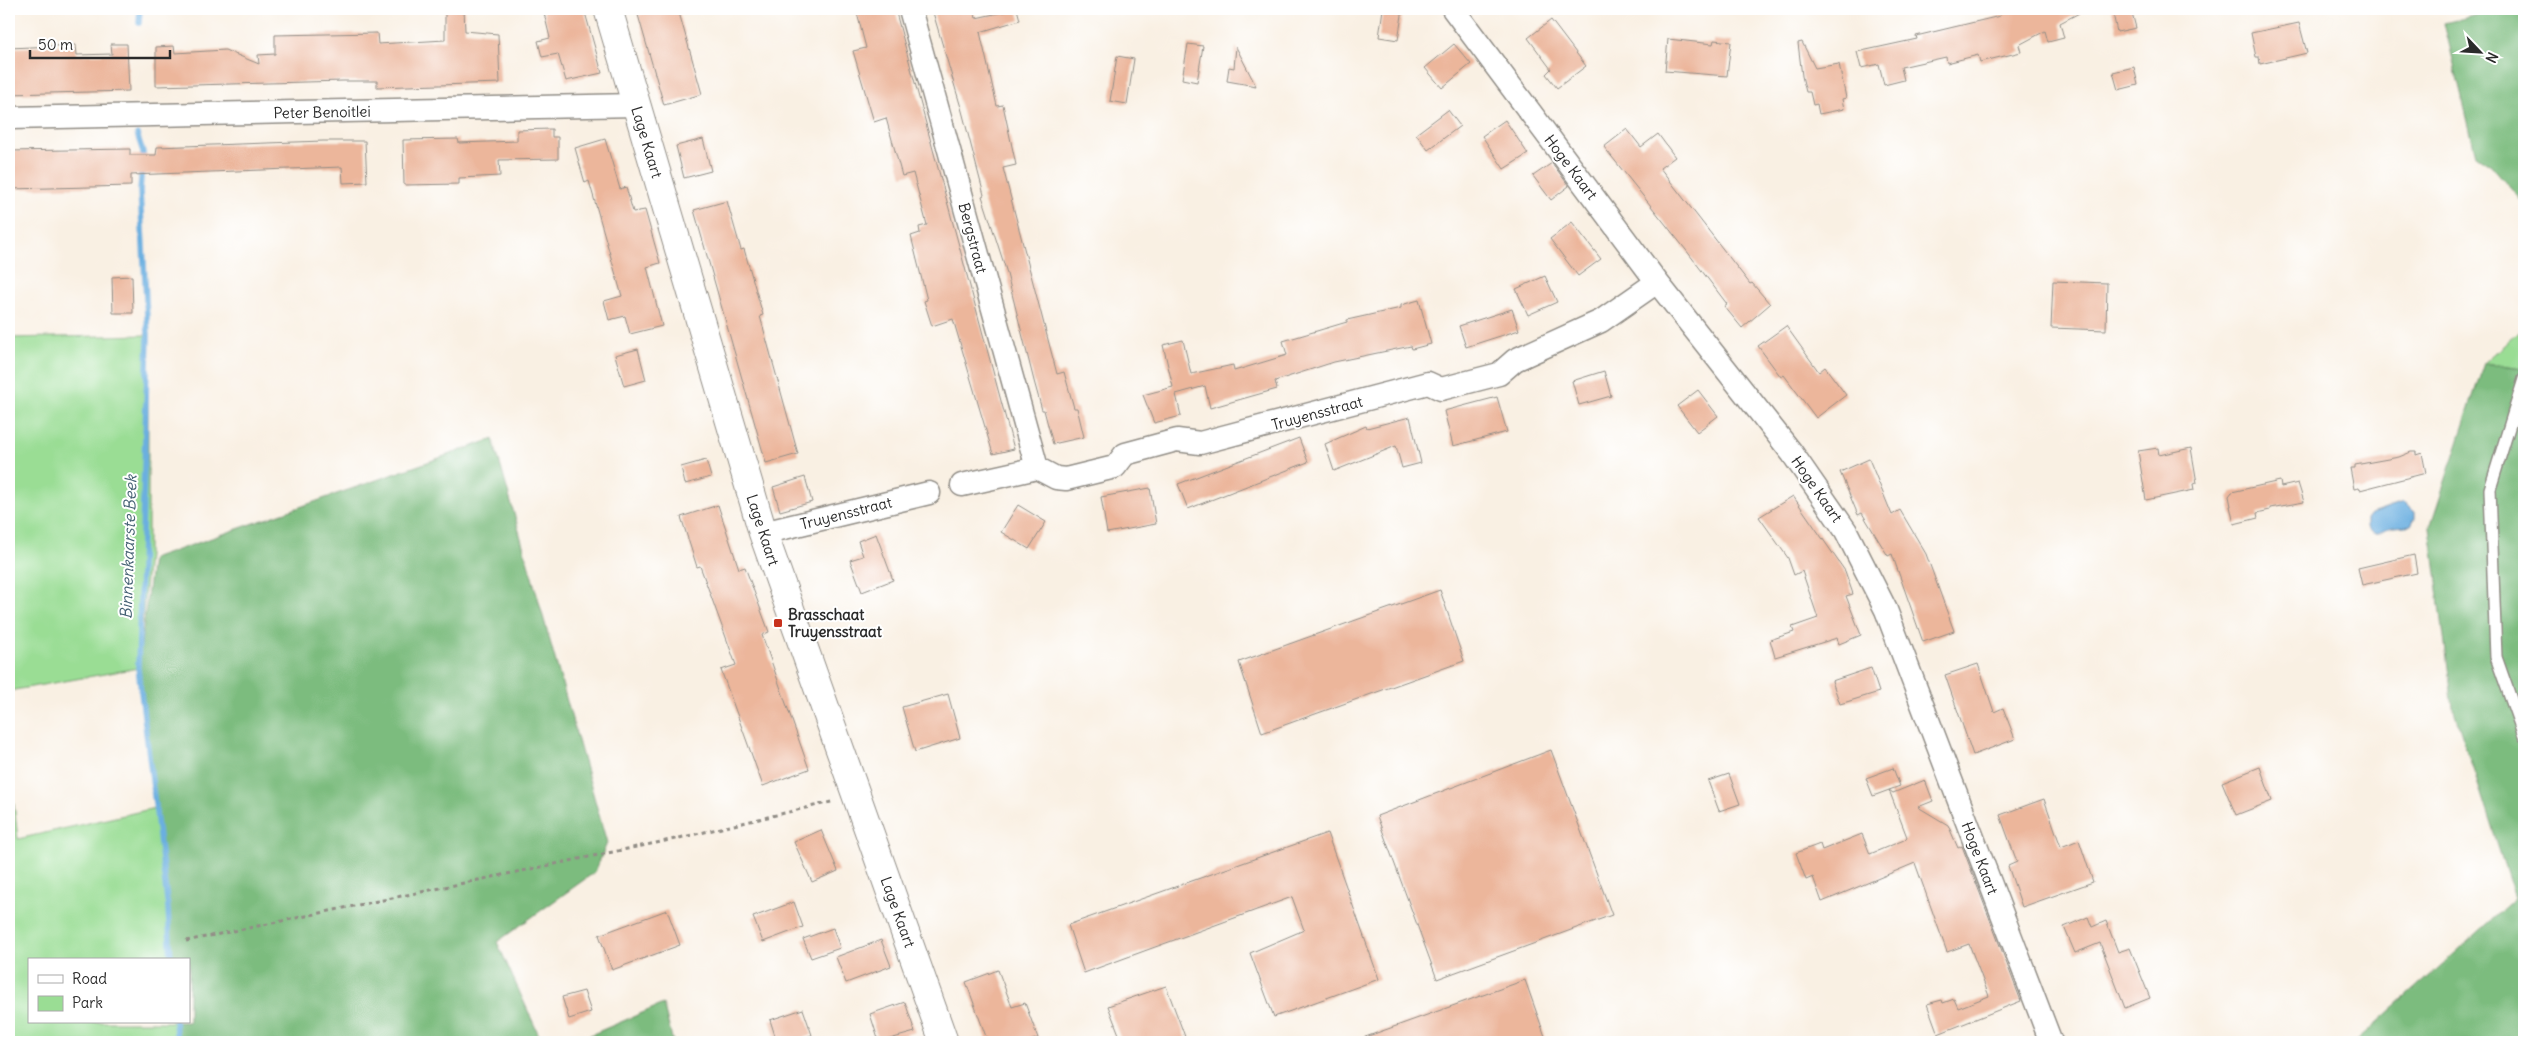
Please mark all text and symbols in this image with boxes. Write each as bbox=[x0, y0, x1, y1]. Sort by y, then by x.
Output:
scale bar bbox=[30, 28, 170, 60]
north arrow bbox=[2456, 28, 2506, 78]
text: 50 m bbox=[38, 35, 73, 54]
text: N bbox=[2482, 49, 2502, 66]
street label: Peter Benoitlei bbox=[273, 102, 371, 122]
street label: Lage Kaart bbox=[627, 104, 667, 180]
street label: Hoge Kaart bbox=[1540, 131, 1602, 203]
street label: Bergstraat bbox=[954, 201, 992, 275]
street label: Truyensstraat bbox=[1269, 392, 1365, 434]
street label: Hoge Kaart bbox=[1787, 452, 1847, 526]
water label: Binnenkaarste Beek bbox=[115, 473, 141, 619]
street label: Lage Kaart bbox=[743, 492, 783, 568]
street label: Truyensstraat bbox=[798, 492, 894, 534]
place label: Brasschaat Truyensstraat bbox=[788, 605, 883, 642]
marker: Brasschaat Truyensstraat bbox=[772, 617, 784, 629]
street label: Hoge Kaart bbox=[1957, 819, 2003, 897]
street label: Lage Kaart bbox=[876, 874, 920, 950]
legend bbox=[28, 958, 190, 1024]
text: Road bbox=[72, 969, 107, 988]
text: Park bbox=[72, 993, 103, 1012]

